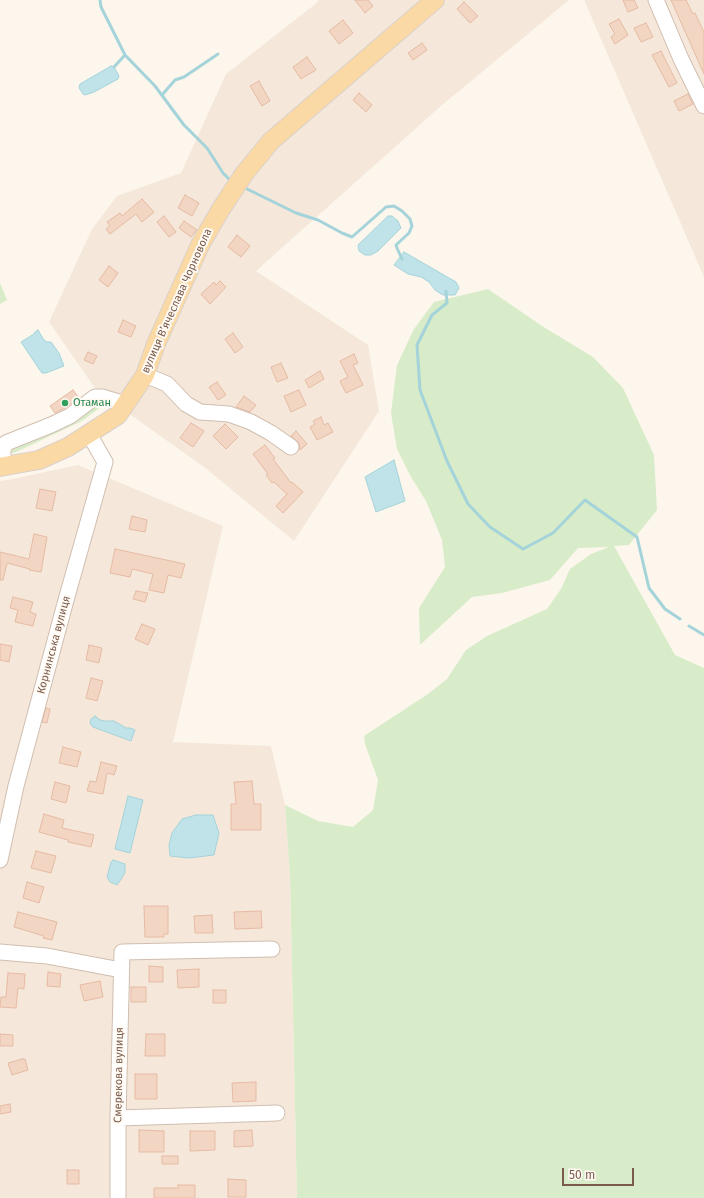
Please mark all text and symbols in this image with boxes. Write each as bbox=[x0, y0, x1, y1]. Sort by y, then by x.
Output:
street label: вулиця Вʼячеслава Чорновола bbox=[139, 227, 215, 375]
place label: Отаман bbox=[73, 396, 111, 410]
marker: Отаман bbox=[60, 398, 70, 408]
street label: Корнинська вулиця bbox=[35, 594, 73, 696]
street label: Смерекова вулиця bbox=[112, 1027, 126, 1123]
scale bar bbox=[564, 1160, 636, 1186]
text: 50 m bbox=[569, 1168, 595, 1182]

